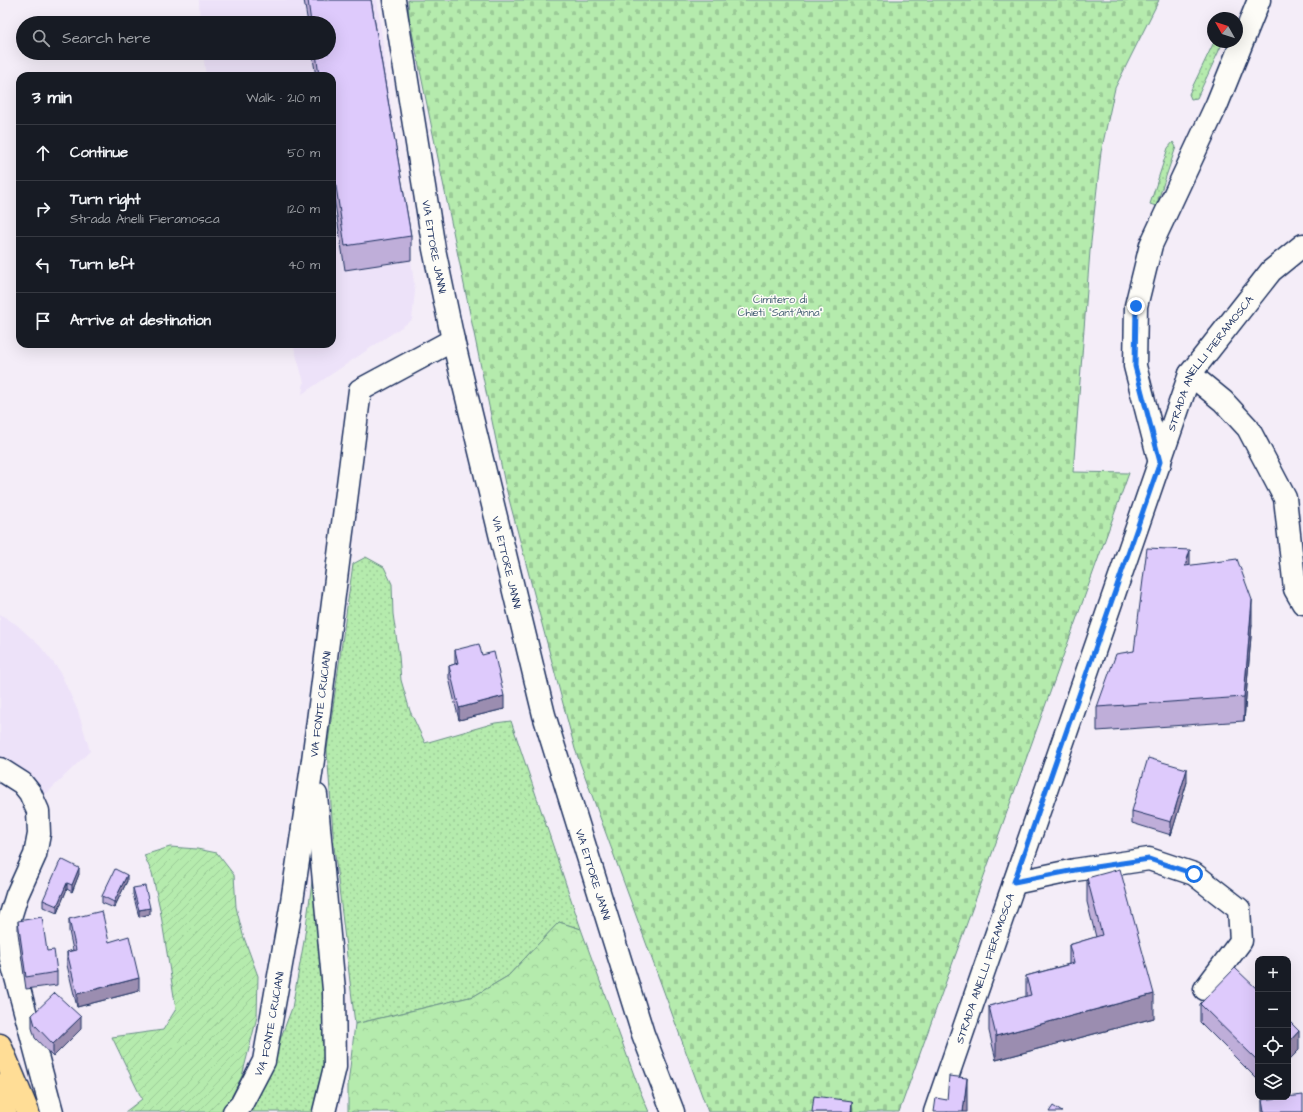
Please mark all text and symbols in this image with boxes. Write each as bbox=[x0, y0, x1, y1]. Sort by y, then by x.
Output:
north arrow bbox=[1207, 12, 1243, 48]
search box bbox=[16, 16, 336, 60]
icon: search bbox=[30, 27, 52, 49]
text: Search here bbox=[62, 28, 151, 49]
text: 3 min bbox=[32, 86, 72, 110]
text: Walk · 210 m bbox=[246, 89, 320, 107]
icon: ahead bbox=[32, 142, 54, 164]
text: Continue bbox=[70, 142, 128, 163]
text: 50 m bbox=[287, 144, 320, 162]
text: Turn right bbox=[70, 189, 141, 210]
icon: right bbox=[32, 198, 54, 220]
street label: VIA ETTORE JANNI bbox=[419, 199, 451, 295]
text: 120 m bbox=[287, 200, 320, 218]
text: Strada Anelli Fieramosca bbox=[70, 210, 220, 228]
icon: left bbox=[32, 254, 54, 276]
text: Turn left bbox=[70, 254, 134, 275]
text: 40 m bbox=[288, 256, 320, 274]
park label: Cimitero di Chieti "Sant'Anna" bbox=[738, 292, 823, 320]
street label: STRADA ANELLI FIERAMOSCA bbox=[1163, 292, 1257, 433]
route end bbox=[1127, 297, 1145, 315]
icon: arrive bbox=[32, 310, 54, 332]
text: Arrive at destination bbox=[70, 310, 211, 331]
street label: VIA ETTORE JANNI bbox=[489, 515, 526, 611]
street label: VIA FONTE CRUCIANI bbox=[306, 650, 334, 758]
street label: VIA ETTORE JANNI bbox=[572, 827, 615, 922]
route start bbox=[1185, 865, 1203, 883]
street label: STRADA ANELLI FIERAMOSCA bbox=[952, 891, 1018, 1046]
map controls bbox=[1255, 956, 1291, 1100]
button: + bbox=[1255, 956, 1291, 992]
street label: VIA FONTE CRUCIANI bbox=[250, 970, 287, 1079]
button: − bbox=[1255, 992, 1291, 1028]
button: locate bbox=[1255, 1028, 1291, 1064]
button: layers bbox=[1255, 1064, 1291, 1100]

